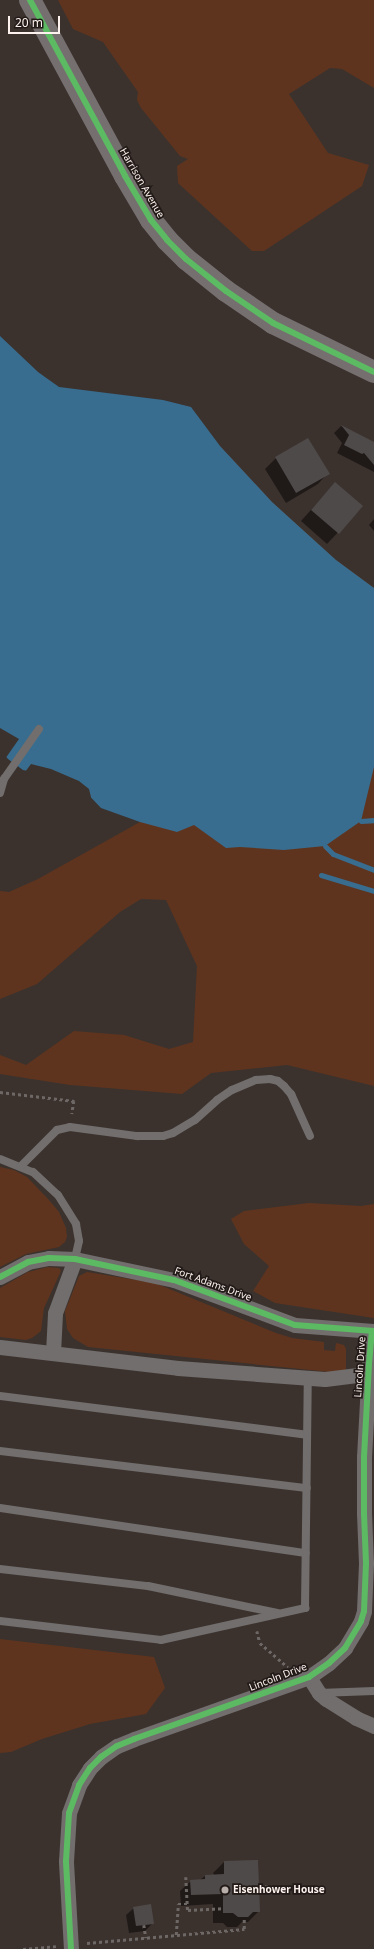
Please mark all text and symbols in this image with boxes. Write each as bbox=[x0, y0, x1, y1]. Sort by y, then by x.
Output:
scale bar bbox=[10, 8, 62, 34]
text: 20 m bbox=[15, 14, 43, 31]
street label: Harrison Avenue bbox=[117, 146, 167, 220]
street label: Fort Adams Drive bbox=[173, 1264, 253, 1304]
street label: Lincoln Drive bbox=[352, 1336, 368, 1398]
street label: Lincoln Drive bbox=[247, 1660, 309, 1694]
place label: Eisenhower House bbox=[233, 1884, 325, 1896]
marker: Eisenhower House bbox=[220, 1885, 230, 1895]

